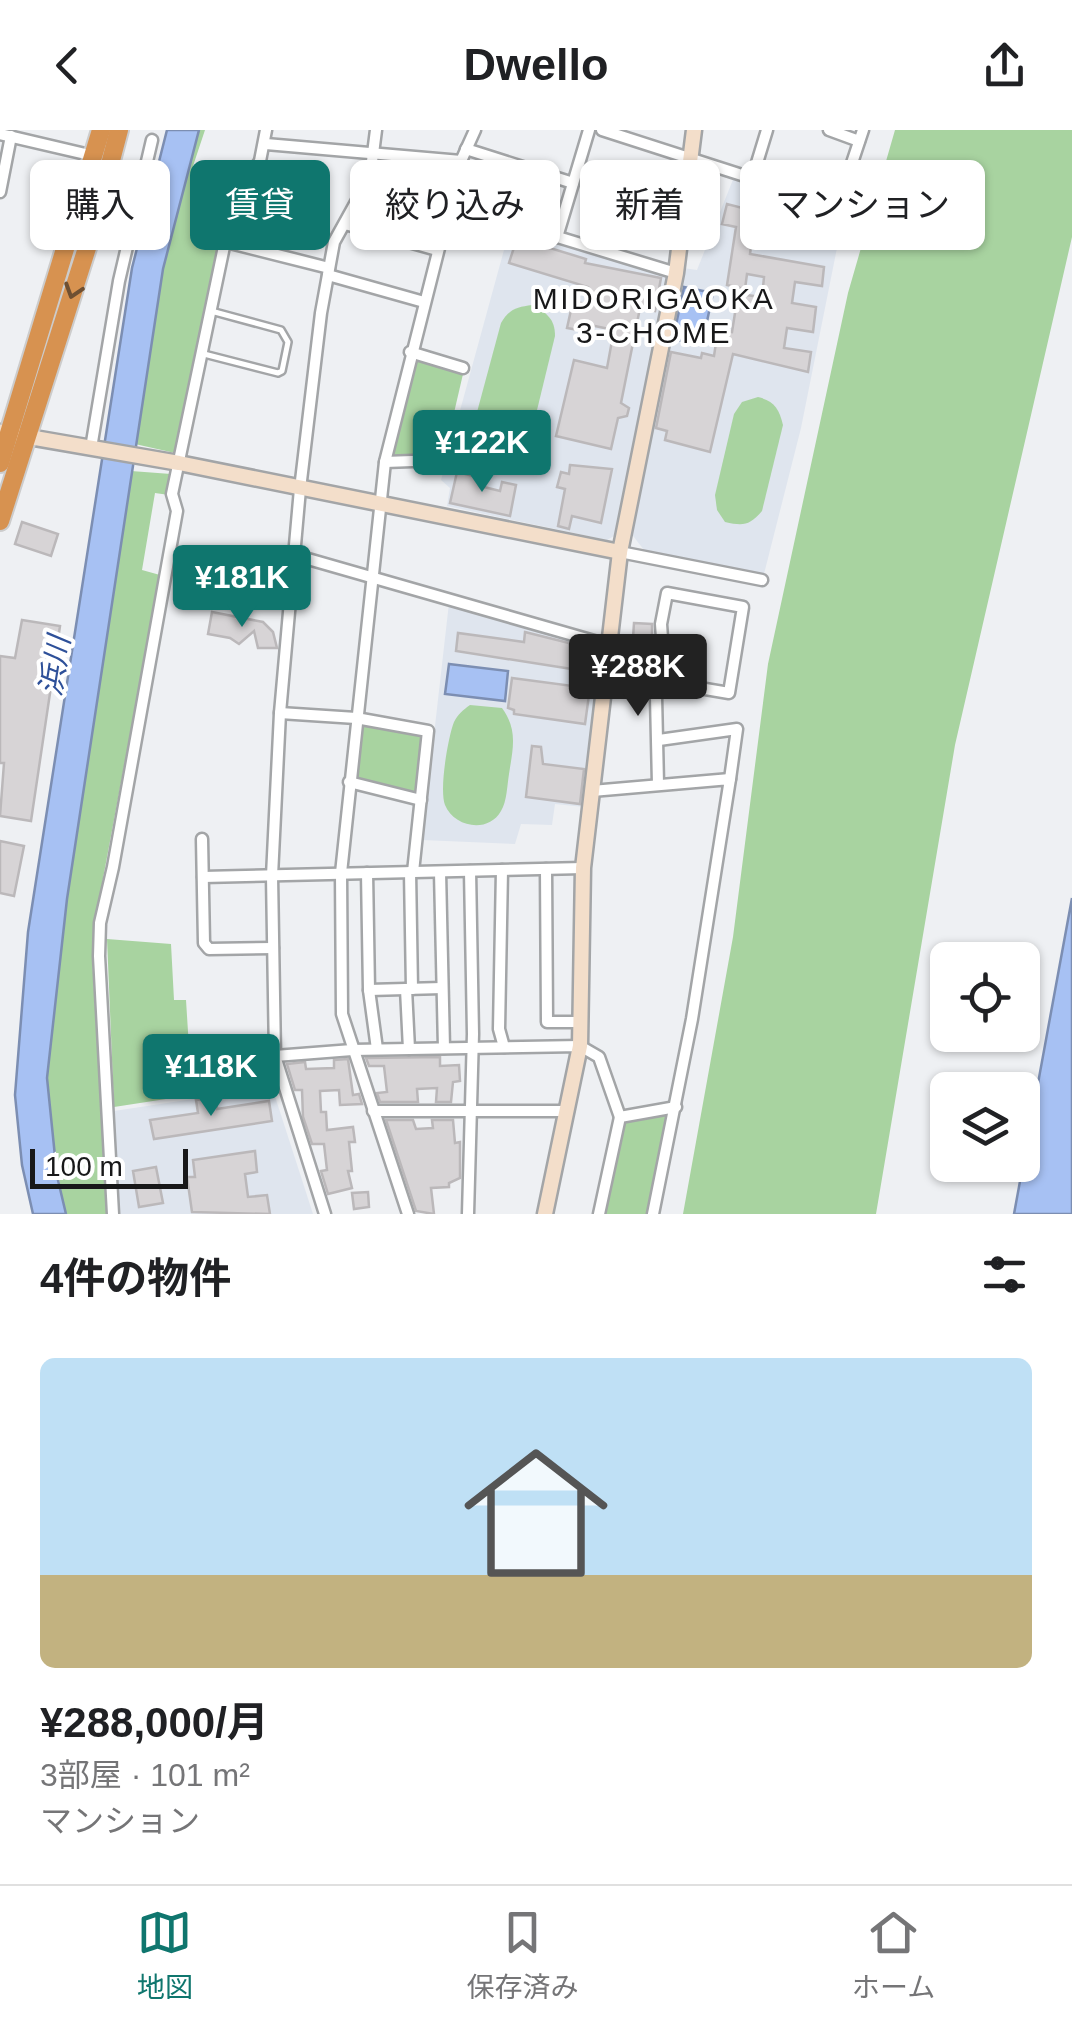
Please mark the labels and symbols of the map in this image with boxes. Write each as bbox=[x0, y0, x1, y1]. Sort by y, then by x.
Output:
one-way arrow bbox=[64, 282, 84, 299]
district label: MIDORIGAOKA 3-CHOME bbox=[533, 282, 775, 349]
pin: ¥122K bbox=[412, 410, 552, 495]
pin: ¥181K bbox=[172, 545, 312, 630]
water label: 浜川 bbox=[34, 631, 76, 698]
pin: ¥288K bbox=[568, 634, 708, 719]
pin: ¥118K bbox=[141, 1034, 281, 1119]
scale bar bbox=[30, 1144, 188, 1188]

